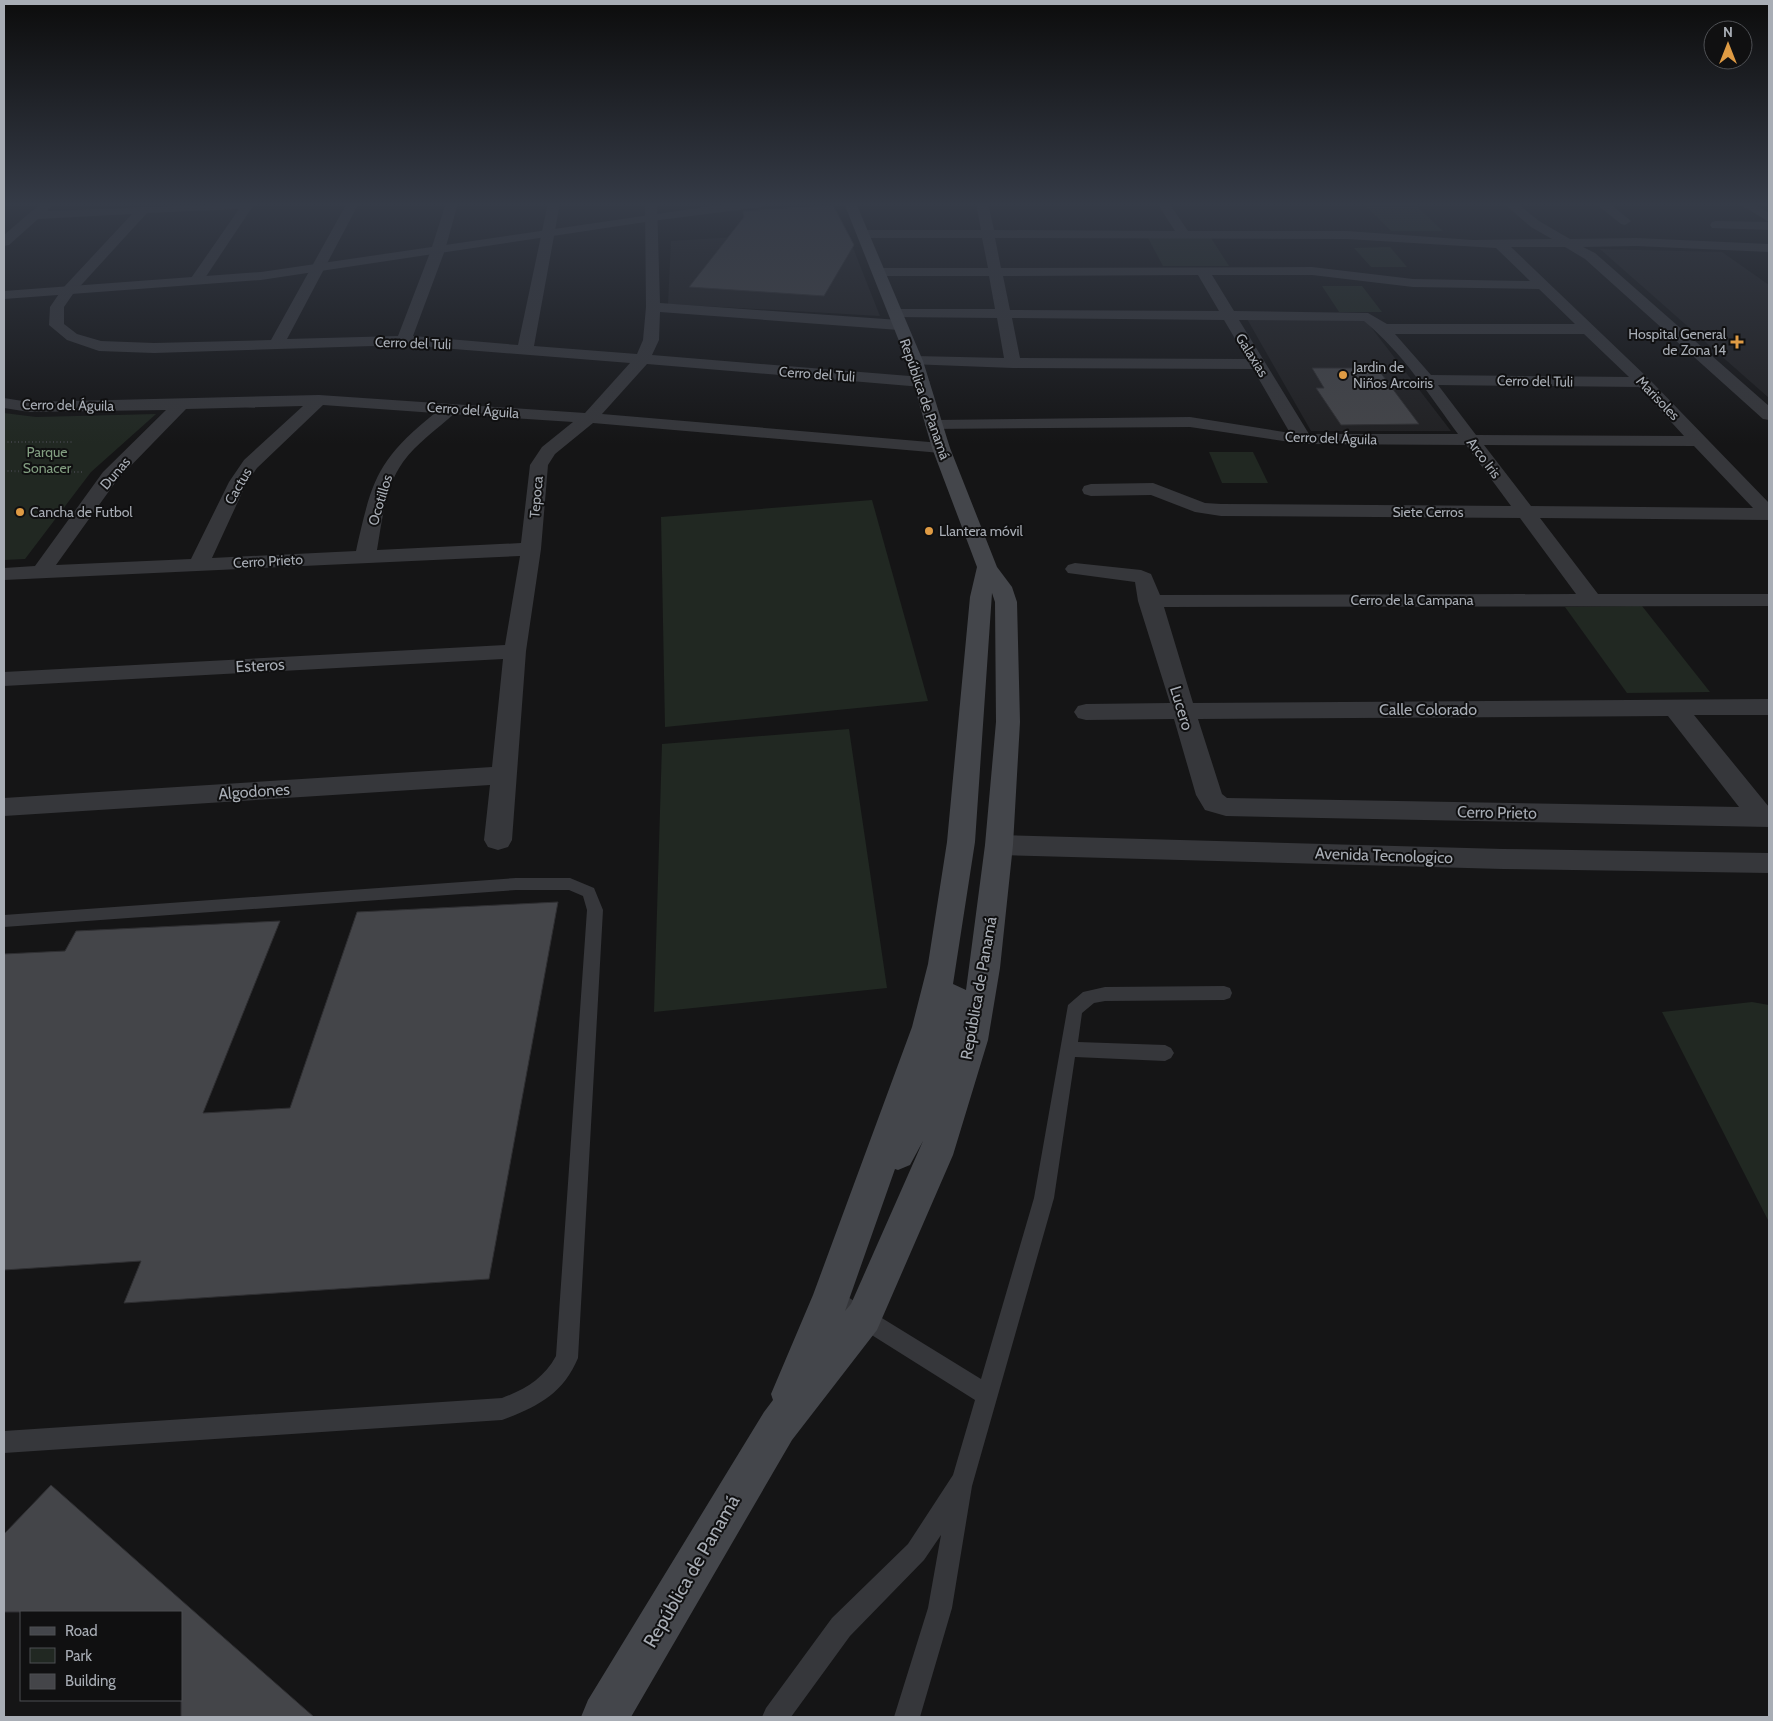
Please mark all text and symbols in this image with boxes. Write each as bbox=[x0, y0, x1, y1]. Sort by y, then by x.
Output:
north arrow bbox=[1703, 20, 1753, 70]
text: N bbox=[1723, 23, 1733, 41]
place label: Hospital General de Zona 14 bbox=[1628, 325, 1727, 359]
street label: Galaxias bbox=[1232, 330, 1273, 380]
street label: Cerro del Tuli bbox=[375, 333, 451, 353]
marker: Hospital General de Zona 14 bbox=[1730, 335, 1744, 349]
street label: República de Panamá bbox=[896, 336, 954, 462]
place label: Jardin de Niños Arcoiris bbox=[1352, 358, 1433, 392]
street label: Cerro del Tuli bbox=[778, 362, 856, 386]
marker: Jardin de Niños Arcoiris bbox=[1337, 369, 1349, 381]
street label: Cerro del Tuli bbox=[1497, 371, 1573, 391]
street label: Marisoles bbox=[1632, 372, 1684, 424]
street label: Cerro del Águila bbox=[22, 395, 115, 415]
street label: Cerro del Águila bbox=[426, 398, 520, 422]
street label: Cerro del Águila bbox=[1285, 427, 1378, 449]
street label: Arco Iris bbox=[1463, 434, 1505, 482]
park label: Parque Sonacer bbox=[23, 443, 72, 477]
street label: Dunas bbox=[96, 453, 134, 493]
street label: Cactus bbox=[220, 464, 256, 508]
street label: Ocotillos bbox=[364, 472, 396, 528]
street label: Tepoca bbox=[525, 475, 547, 519]
place label: Cancha de Futbol bbox=[30, 503, 133, 521]
street label: Siete Cerros bbox=[1393, 503, 1464, 521]
marker: Cancha de Futbol bbox=[14, 506, 26, 518]
place label: Llantera móvil bbox=[939, 522, 1023, 540]
marker: Llantera móvil bbox=[923, 525, 935, 537]
street label: Cerro Prieto bbox=[233, 550, 304, 572]
street label: Cerro de la Campana bbox=[1350, 591, 1474, 609]
street label: Esteros bbox=[235, 655, 285, 676]
street label: Lucero bbox=[1166, 684, 1197, 733]
street label: Calle Colorado bbox=[1379, 700, 1477, 719]
street label: Algodones bbox=[218, 779, 291, 803]
street label: Cerro Prieto bbox=[1457, 802, 1537, 823]
street label: Avenida Tecnologico bbox=[1315, 844, 1454, 867]
street label: República de Panamá bbox=[957, 915, 1000, 1061]
street label: República de Panamá bbox=[638, 1491, 744, 1652]
legend bbox=[20, 1611, 182, 1701]
text: Road bbox=[65, 1622, 98, 1640]
text: Park bbox=[65, 1647, 92, 1665]
text: Building bbox=[65, 1672, 116, 1690]

